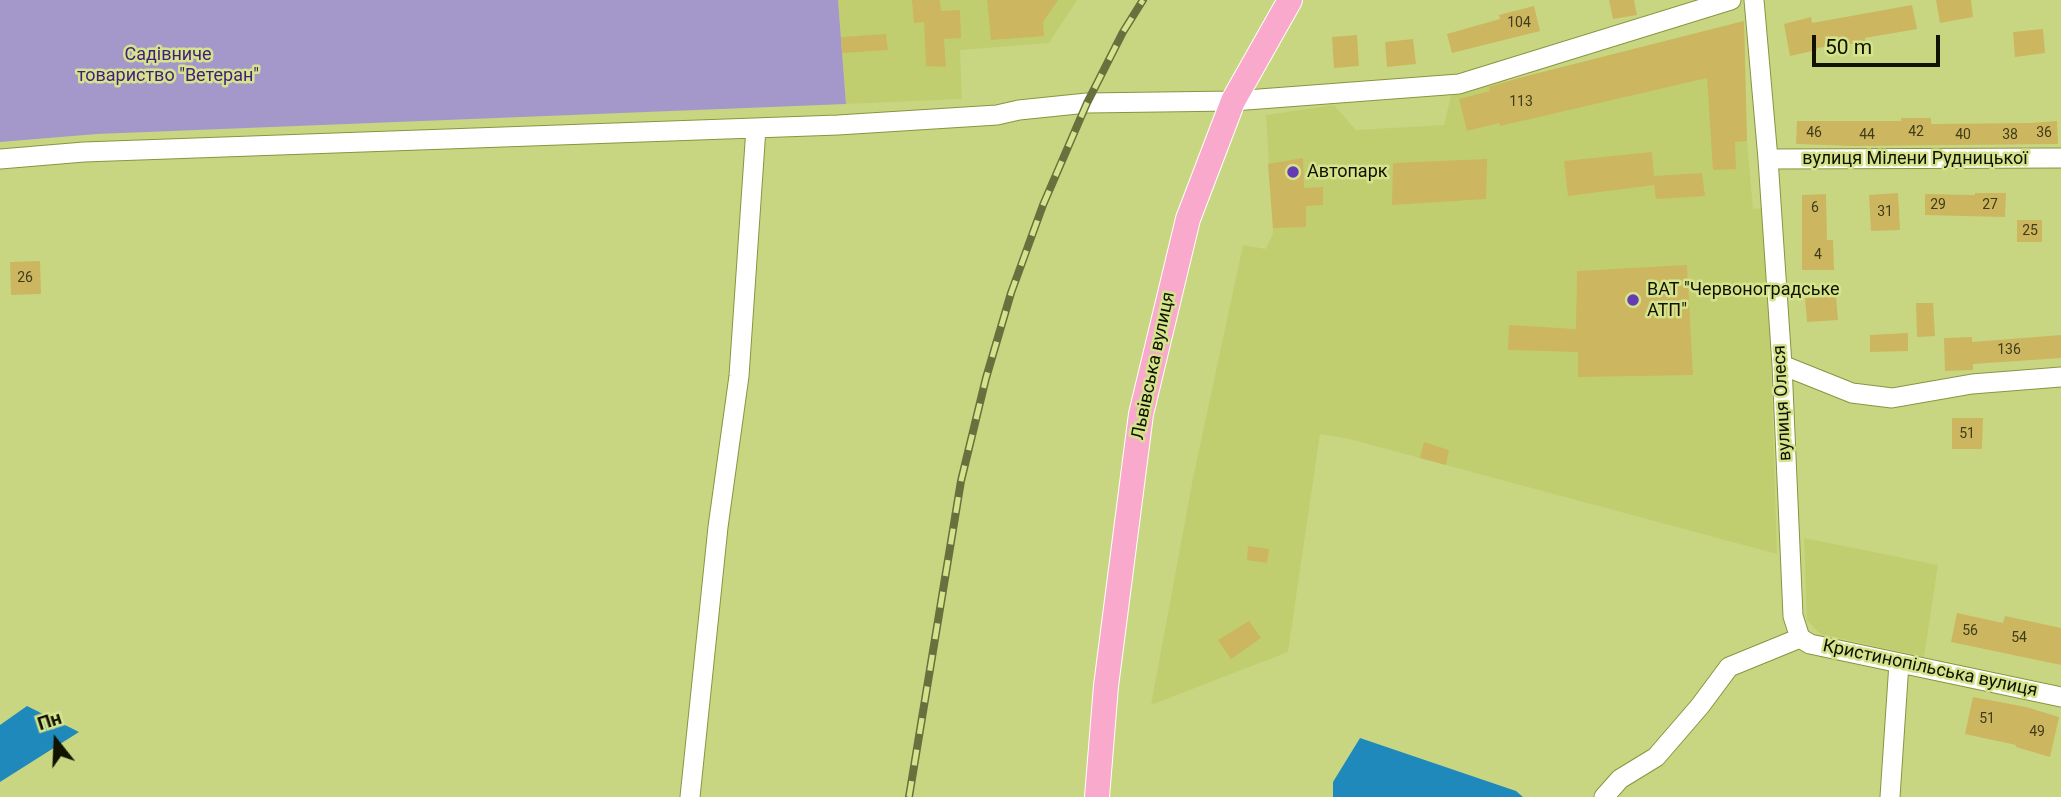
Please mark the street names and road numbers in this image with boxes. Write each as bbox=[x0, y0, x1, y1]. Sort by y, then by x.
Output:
street label: вулиця Мілени Рудницької bbox=[1802, 148, 2028, 170]
street label: Львівська вулиця bbox=[1128, 290, 1180, 442]
street label: вулиця Олеся bbox=[1769, 345, 1797, 461]
street label: Кристинопільська вулиця bbox=[1821, 636, 2039, 702]

